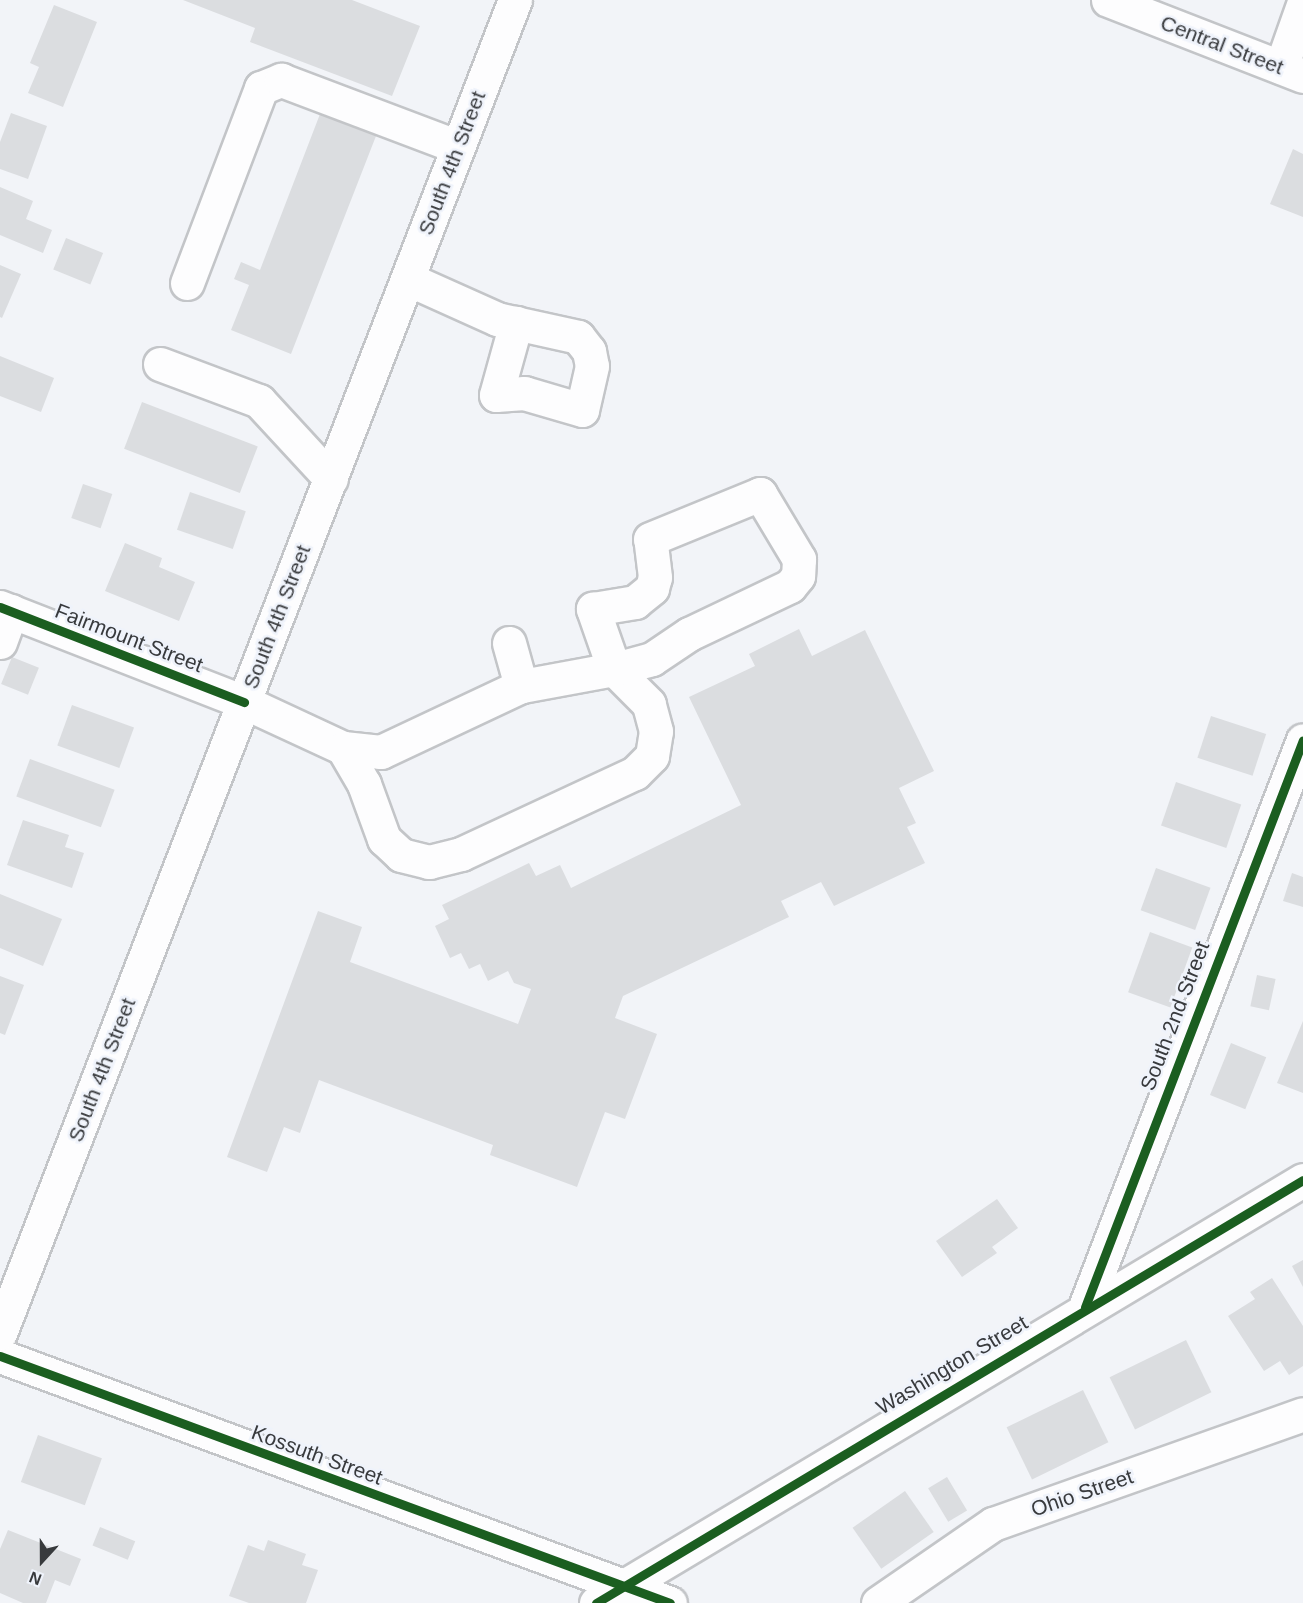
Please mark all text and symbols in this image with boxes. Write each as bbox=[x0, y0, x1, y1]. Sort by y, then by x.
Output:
street label: Central Street bbox=[1157, 10, 1287, 80]
street label: South 4th Street bbox=[413, 88, 491, 238]
street label: South 4th Street bbox=[238, 542, 316, 692]
street label: Fairmount Street bbox=[51, 598, 207, 678]
street label: South 2nd Street bbox=[1135, 938, 1215, 1094]
street label: South 4th Street bbox=[63, 995, 141, 1145]
street label: Washington Street bbox=[872, 1310, 1032, 1420]
street label: Kossuth Street bbox=[248, 1420, 386, 1490]
street label: Ohio Street bbox=[1028, 1464, 1136, 1522]
north arrow bbox=[12, 1531, 72, 1591]
text: N bbox=[27, 1568, 44, 1588]

